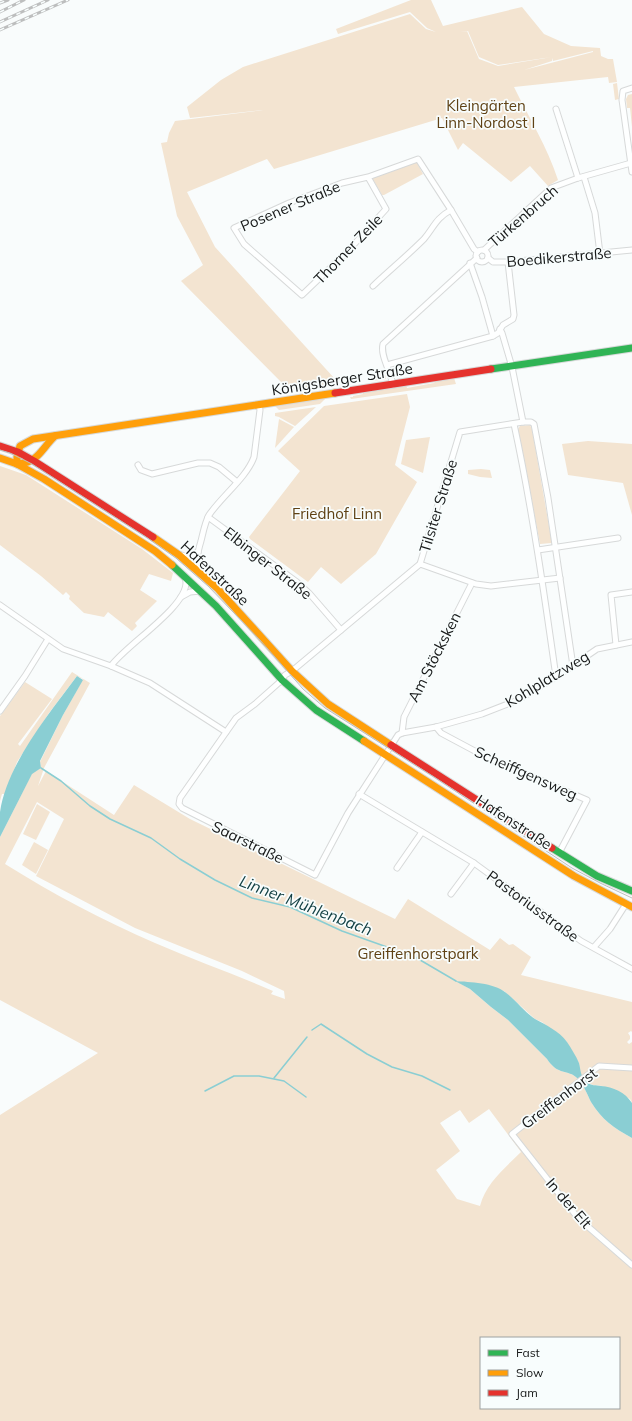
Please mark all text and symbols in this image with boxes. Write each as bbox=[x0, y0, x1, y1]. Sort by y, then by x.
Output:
park label: Kleingärten Linn-Nordost I bbox=[437, 96, 535, 132]
street label: Posener Straße bbox=[237, 176, 343, 236]
street label: Türkenbruch bbox=[484, 181, 562, 251]
street label: Thorner Zeile bbox=[310, 210, 386, 288]
street label: Boedikerstraße bbox=[506, 243, 612, 271]
street label: Königsberger Straße bbox=[270, 358, 414, 400]
street label: Tilsiter Straße bbox=[415, 457, 461, 555]
park label: Friedhof Linn bbox=[292, 504, 382, 523]
street label: Elbinger Straße bbox=[220, 523, 316, 603]
street label: Hafenstraße bbox=[177, 536, 253, 610]
street label: Am Stöcksken bbox=[403, 609, 465, 705]
street label: Kohlplatzweg bbox=[501, 646, 593, 712]
street label: Scheiffgensweg bbox=[472, 742, 580, 804]
street label: Hafenstraße bbox=[472, 790, 556, 854]
street label: Saarstraße bbox=[209, 817, 287, 867]
street label: Pastoriusstraße bbox=[483, 866, 583, 946]
water label: Linner Mühlenbach bbox=[237, 870, 375, 940]
park label: Greiffenhorstpark bbox=[357, 944, 479, 963]
street label: Greiffenhorst bbox=[517, 1063, 601, 1133]
street label: In der Elt bbox=[542, 1174, 596, 1232]
legend bbox=[480, 1337, 620, 1409]
text: Fast bbox=[516, 1345, 540, 1360]
text: Slow bbox=[516, 1365, 544, 1380]
text: Jam bbox=[516, 1385, 538, 1400]

